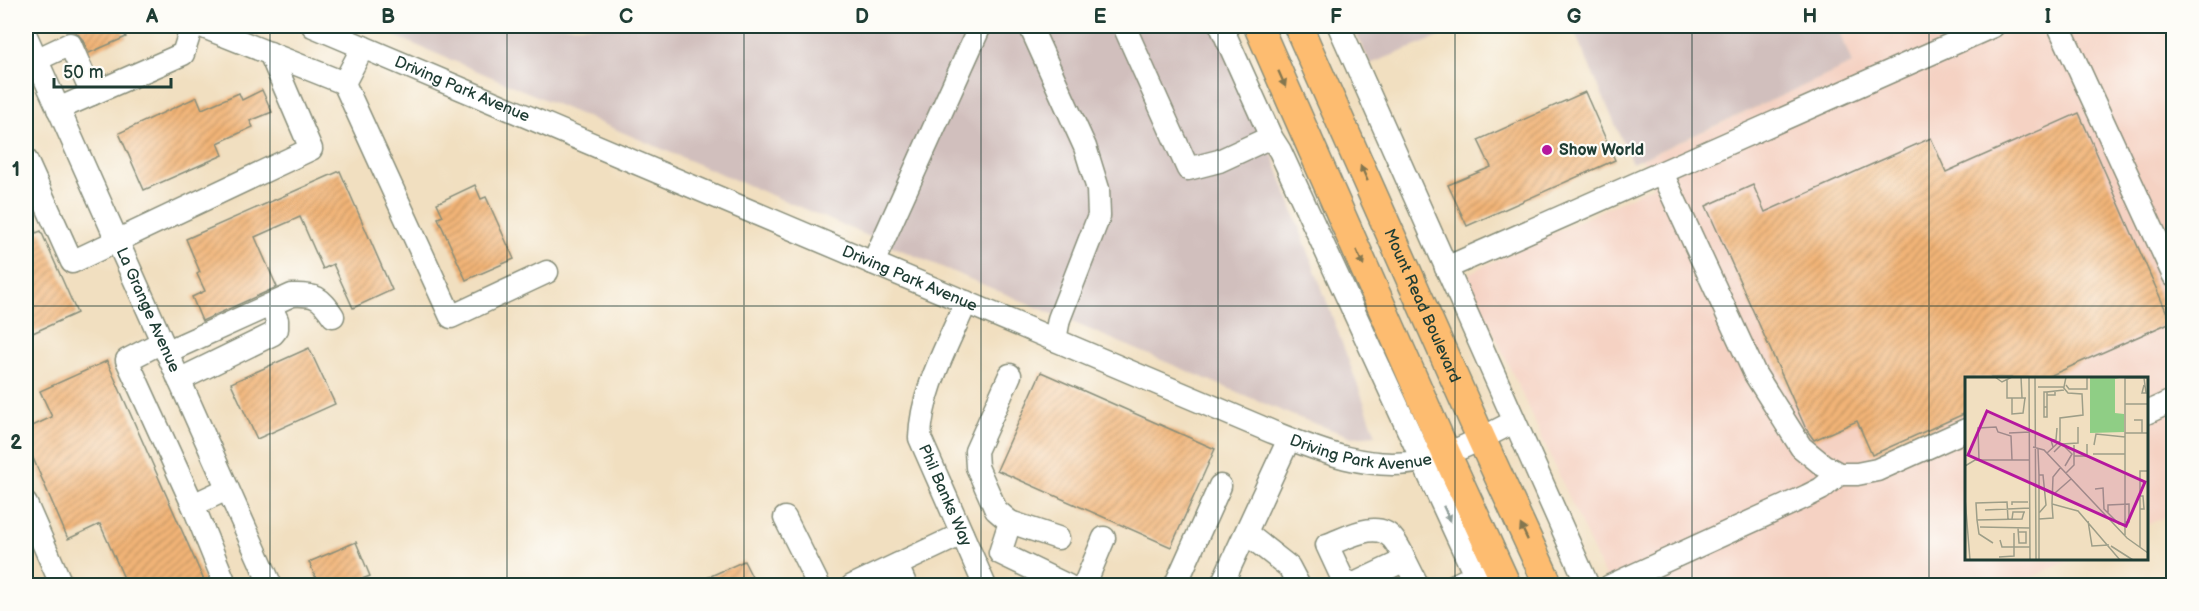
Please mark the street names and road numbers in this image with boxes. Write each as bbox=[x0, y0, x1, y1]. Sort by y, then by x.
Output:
street label: Driving Park Avenue bbox=[392, 52, 533, 126]
street label: Mount Read Boulevard bbox=[1380, 226, 1465, 386]
street label: Driving Park Avenue bbox=[839, 242, 981, 316]
street label: La Grange Avenue bbox=[112, 245, 184, 376]
street label: Driving Park Avenue bbox=[1287, 430, 1434, 473]
street label: Phil Banks Way bbox=[914, 441, 976, 550]

